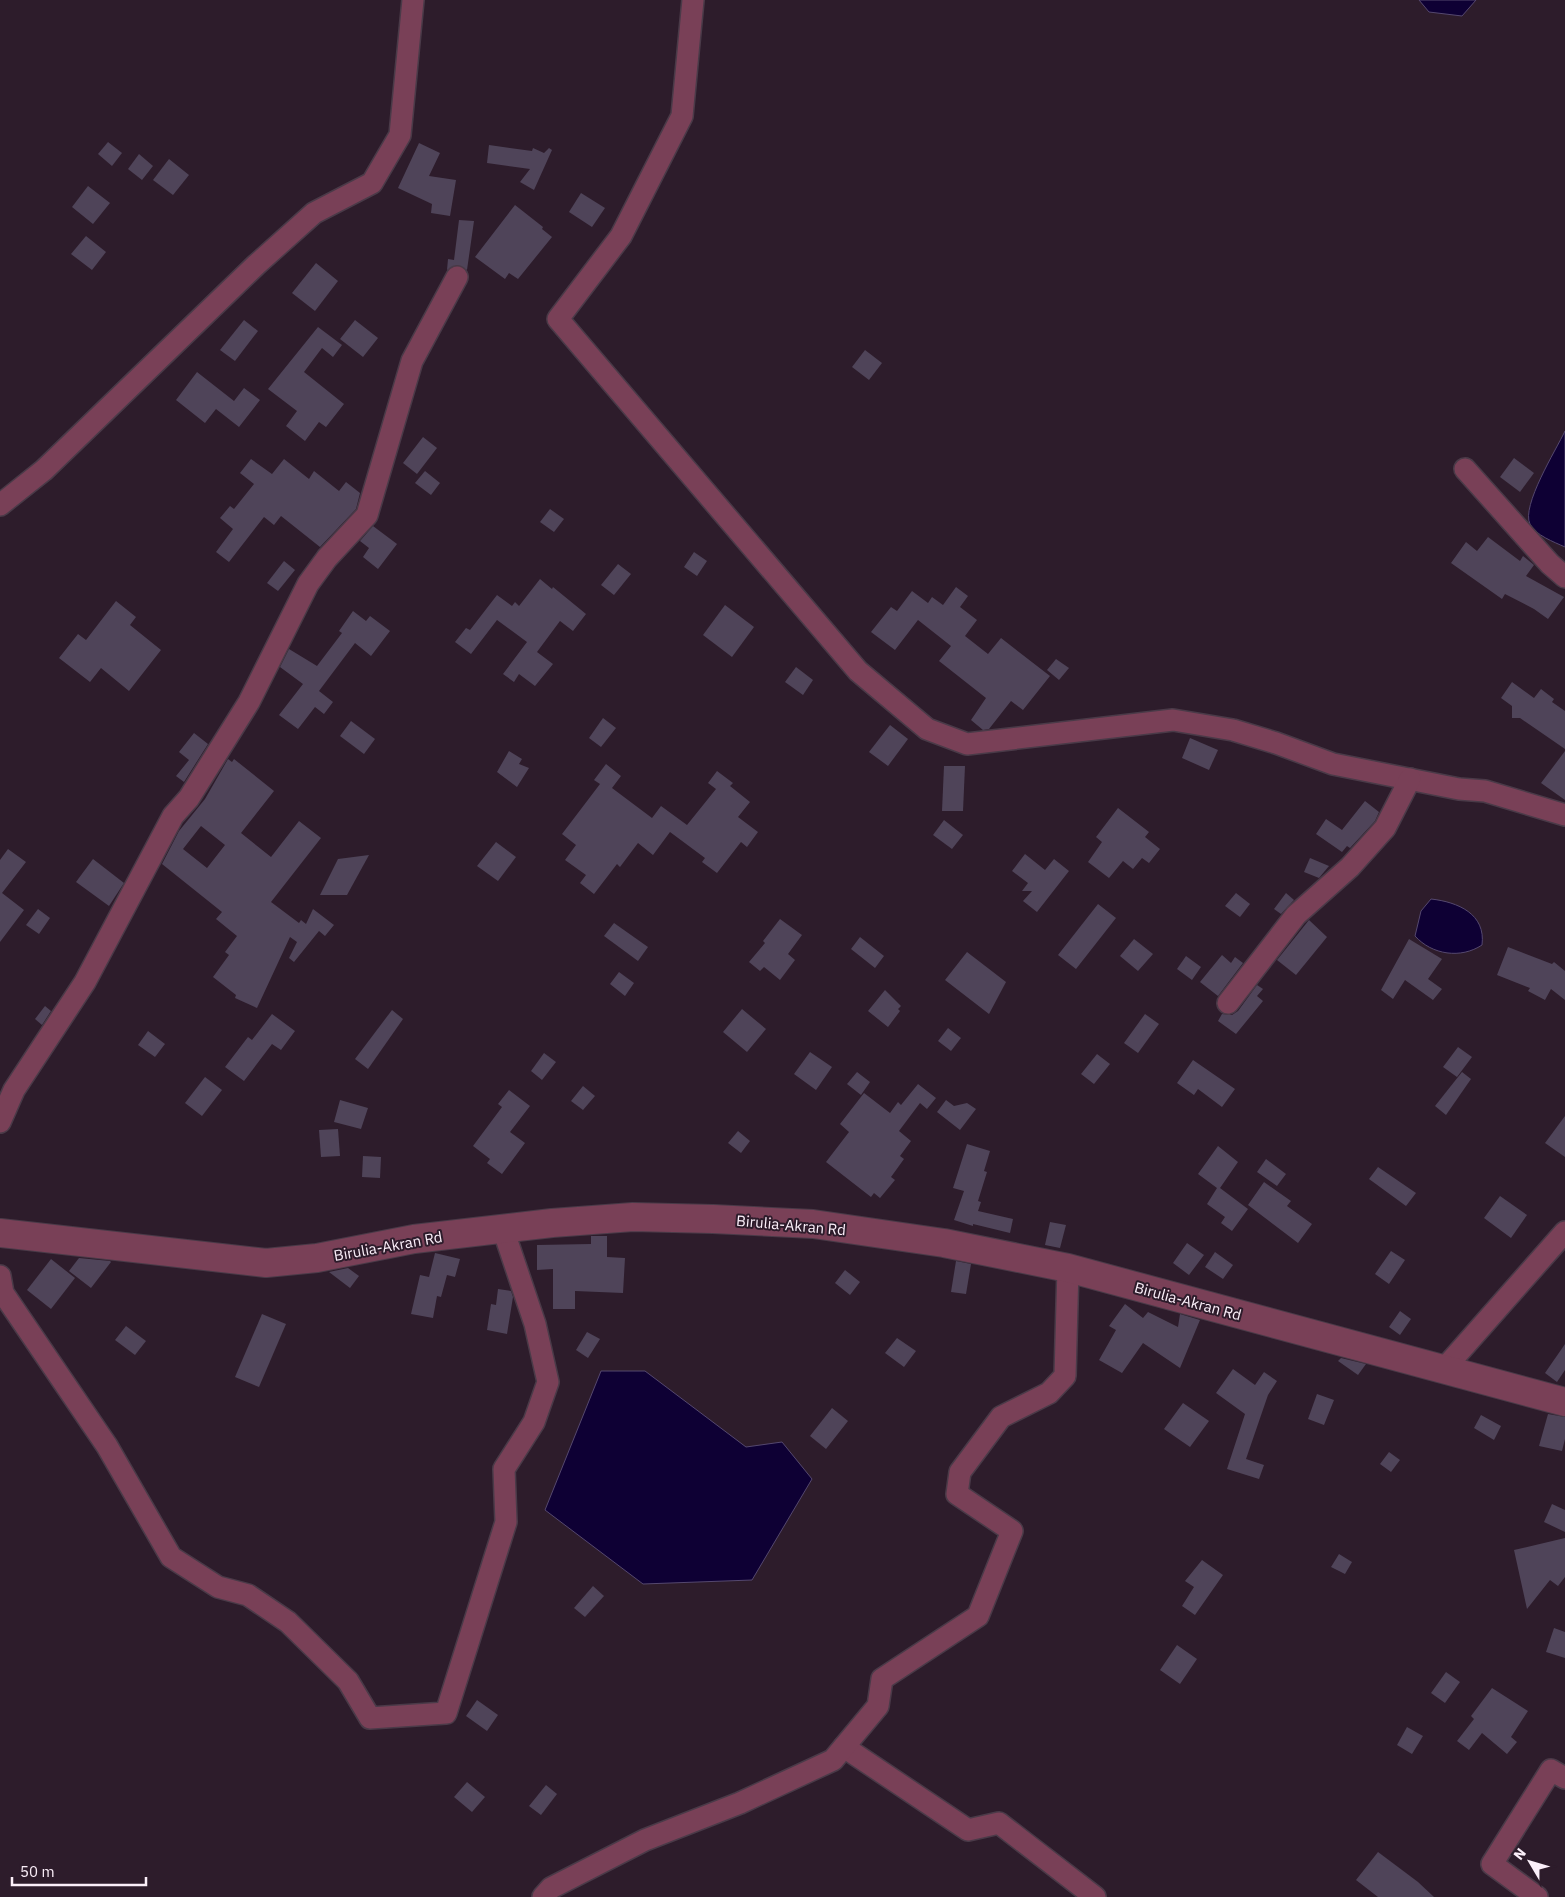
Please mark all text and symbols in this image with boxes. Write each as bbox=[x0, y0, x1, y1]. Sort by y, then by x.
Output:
street label: Birulia-Akran Rd bbox=[735, 1211, 847, 1239]
street label: Birulia-Akran Rd bbox=[332, 1227, 444, 1265]
street label: Birulia-Akran Rd bbox=[1132, 1278, 1244, 1324]
north arrow bbox=[1505, 1837, 1555, 1887]
text: N bbox=[1510, 1844, 1530, 1864]
scale bar bbox=[12, 1854, 146, 1886]
text: 50 m bbox=[20, 1862, 55, 1881]

